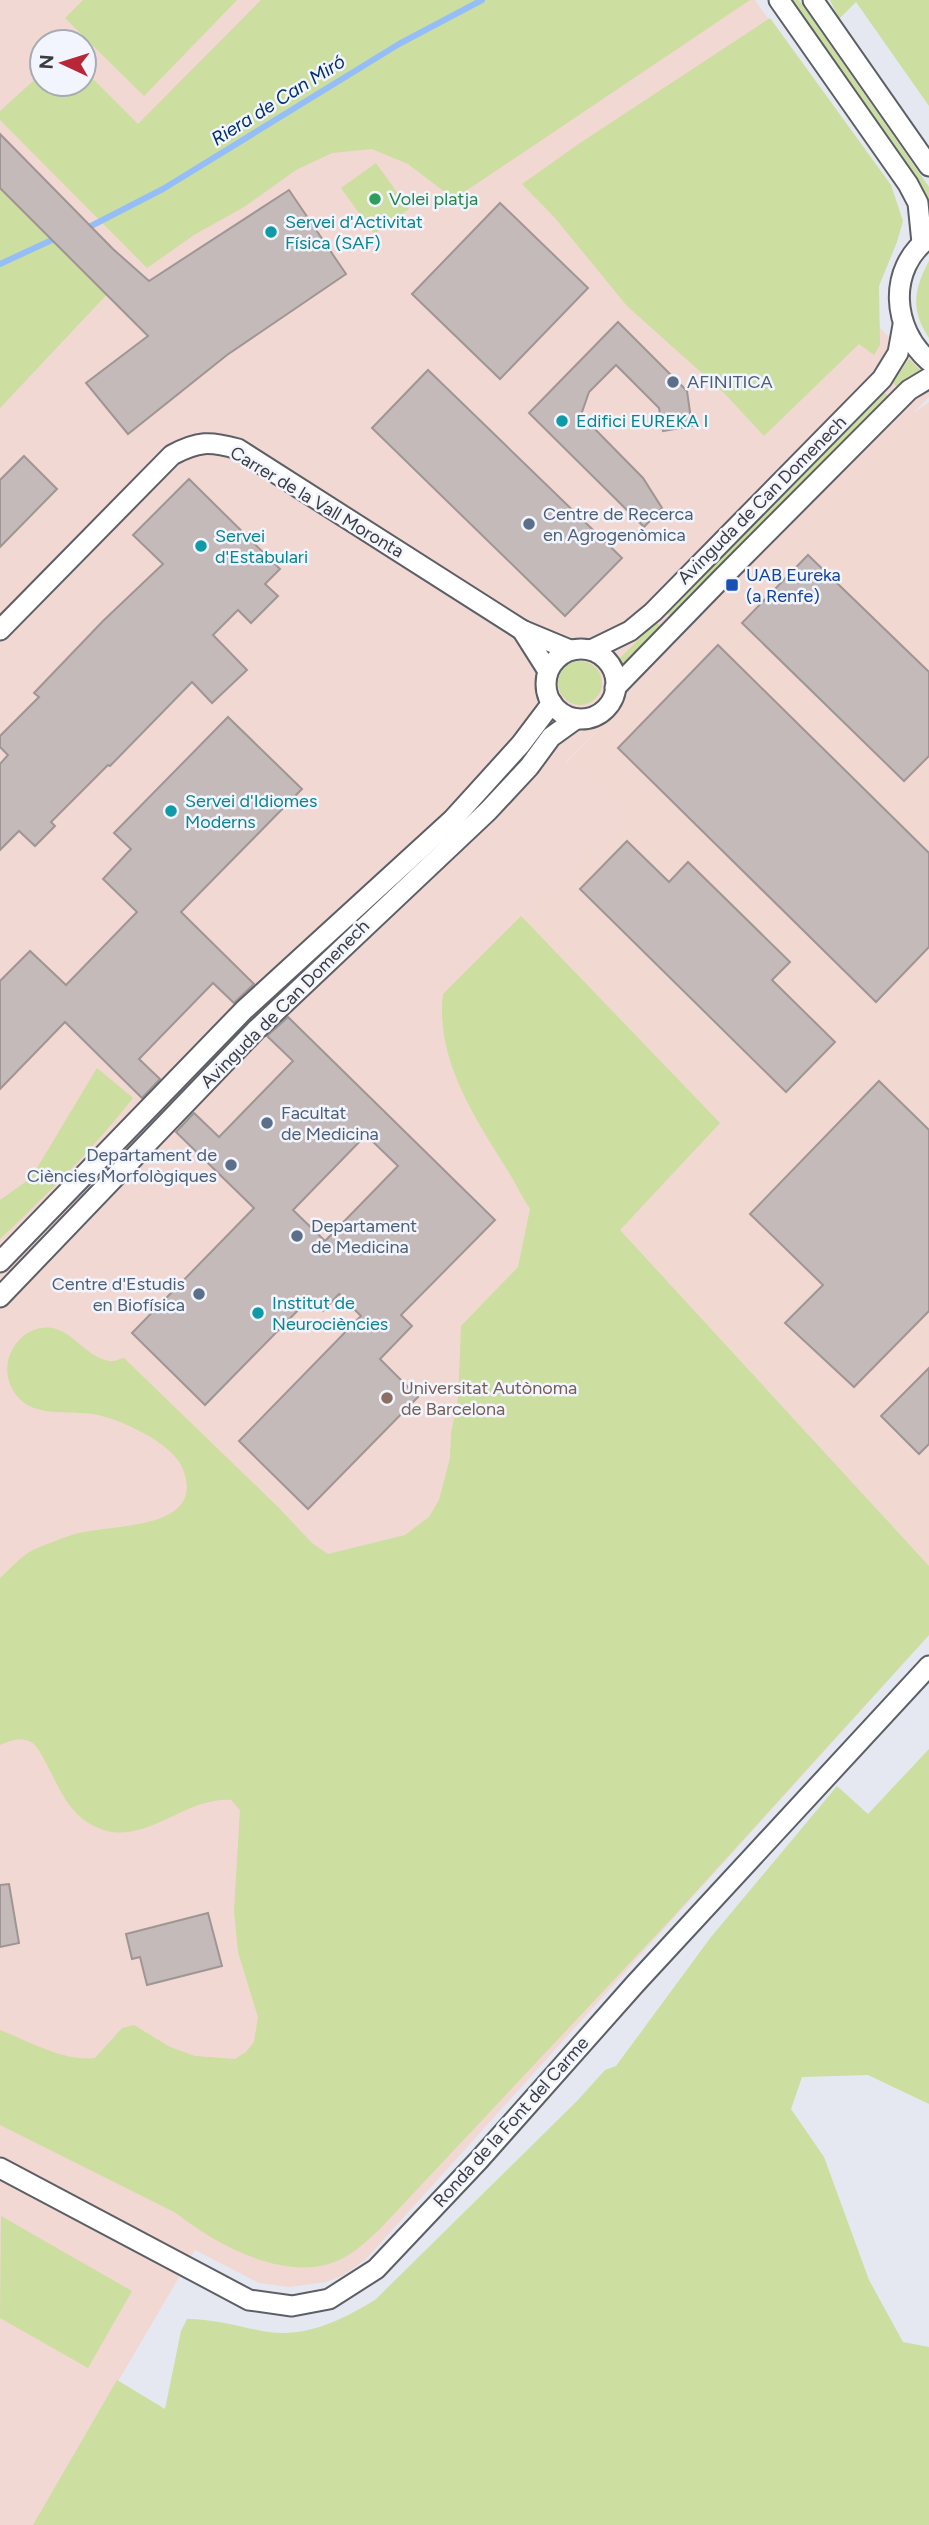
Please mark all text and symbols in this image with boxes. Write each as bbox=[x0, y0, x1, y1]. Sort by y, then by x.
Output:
north arrow bbox=[28, 28, 98, 98]
water label: Riera de Can Miró bbox=[207, 50, 349, 150]
text: N bbox=[35, 54, 59, 70]
place label: Volei platja bbox=[389, 188, 478, 210]
marker: Volei platja bbox=[367, 191, 383, 207]
place label: Servei d'Activitat Física (SAF) bbox=[285, 211, 423, 254]
marker: Servei d'Activitat Física (SAF) bbox=[263, 224, 279, 240]
place label: AFINITICA bbox=[687, 371, 773, 393]
marker: AFINITICA bbox=[665, 374, 681, 390]
place label: Edifici EUREKA I bbox=[576, 410, 708, 432]
street label: Avinguda de Can Domenech bbox=[673, 411, 851, 589]
marker: Edifici EUREKA I bbox=[554, 413, 570, 429]
street label: Carrer de la Vall Moronta bbox=[226, 441, 408, 563]
place label: Centre de Recerca en Agrogenòmica bbox=[543, 503, 694, 546]
marker: Centre de Recerca en Agrogenòmica bbox=[521, 516, 537, 532]
place label: Servei d'Estabulari bbox=[215, 525, 308, 568]
marker: Servei d'Estabulari bbox=[193, 538, 209, 554]
place label: UAB Eureka (a Renfe) bbox=[746, 564, 841, 607]
marker: UAB Eureka (a Renfe) bbox=[724, 577, 740, 593]
place label: Servei d'Idiomes Moderns bbox=[185, 790, 317, 833]
marker: Servei d'Idiomes Moderns bbox=[163, 803, 179, 819]
street label: Avinguda de Can Domenech bbox=[196, 915, 374, 1093]
place label: Facultat de Medicina bbox=[281, 1102, 379, 1145]
marker: Facultat de Medicina bbox=[259, 1115, 275, 1131]
place label: Departament de Ciències Morfològiques bbox=[27, 1144, 217, 1187]
marker: Departament de Ciències Morfològiques bbox=[223, 1157, 239, 1173]
place label: Departament de Medicina bbox=[311, 1215, 417, 1258]
marker: Departament de Medicina bbox=[289, 1228, 305, 1244]
place label: Centre d'Estudis en Biofísica bbox=[52, 1273, 185, 1316]
marker: Centre d'Estudis en Biofísica bbox=[191, 1286, 207, 1302]
place label: Institut de Neurociències bbox=[272, 1292, 388, 1335]
marker: Institut de Neurociències bbox=[250, 1305, 266, 1321]
place label: Universitat Autònoma de Barcelona bbox=[401, 1377, 577, 1420]
marker: Universitat Autònoma de Barcelona bbox=[379, 1390, 395, 1406]
street label: Ronda de la Font del Carme bbox=[429, 2032, 594, 2212]

